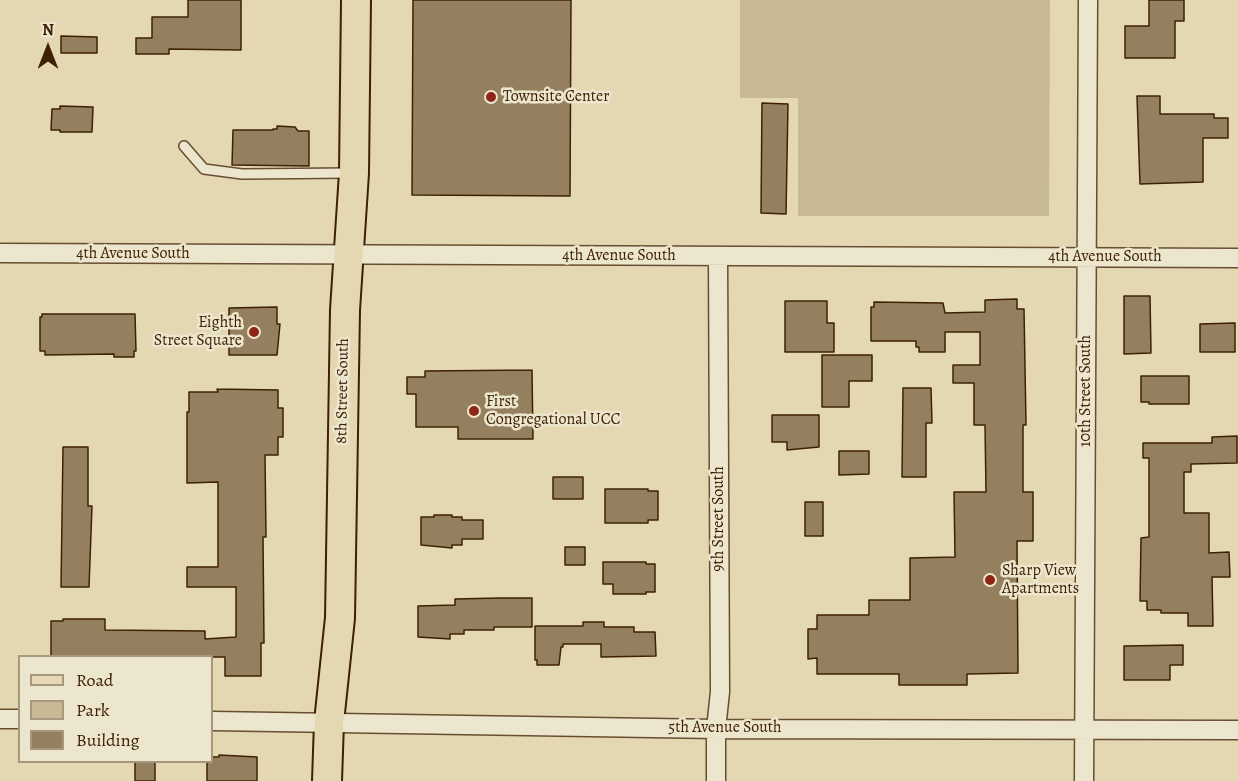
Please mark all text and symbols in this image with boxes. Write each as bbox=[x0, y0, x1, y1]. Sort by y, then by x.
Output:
north arrow bbox=[18, 18, 78, 78]
text: N bbox=[42, 19, 54, 41]
place label: Townsite Center bbox=[503, 87, 609, 107]
marker: Townsite Center bbox=[484, 90, 498, 104]
street label: 4th Avenue South bbox=[76, 244, 190, 264]
street label: 4th Avenue South bbox=[562, 246, 676, 266]
street label: 4th Avenue South bbox=[1048, 247, 1162, 267]
place label: Eighth Street Square bbox=[154, 313, 242, 351]
marker: Eighth Street Square bbox=[247, 325, 261, 339]
street label: 10th Street South bbox=[1076, 335, 1096, 447]
street label: 8th Street South bbox=[332, 338, 354, 444]
place label: First Congregational UCC bbox=[486, 392, 620, 430]
marker: First Congregational UCC bbox=[467, 404, 481, 418]
street label: 9th Street South bbox=[709, 466, 729, 572]
place label: Sharp View Apartments bbox=[1002, 561, 1079, 599]
marker: Sharp View Apartments bbox=[983, 573, 997, 587]
legend bbox=[18, 655, 213, 763]
text: Road bbox=[76, 668, 113, 692]
text: Park bbox=[76, 698, 110, 722]
street label: 5th Avenue South bbox=[668, 718, 782, 738]
text: Building bbox=[76, 728, 140, 752]

